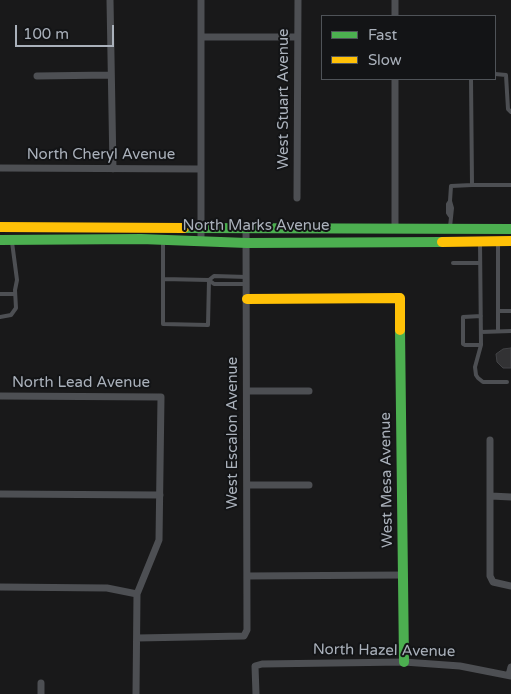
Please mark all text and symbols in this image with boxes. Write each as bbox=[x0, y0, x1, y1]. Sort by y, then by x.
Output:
scale bar bbox=[18, 15, 116, 47]
legend bbox=[321, 15, 496, 80]
text: 100 m bbox=[23, 25, 69, 43]
text: Fast bbox=[368, 26, 397, 44]
street label: West Stuart Avenue bbox=[275, 28, 293, 170]
text: Slow bbox=[368, 51, 402, 69]
street label: North Cheryl Avenue bbox=[27, 146, 175, 164]
street label: North Marks Avenue bbox=[182, 217, 330, 235]
street label: West Escalon Avenue bbox=[224, 357, 242, 509]
street label: North Lead Avenue bbox=[12, 374, 150, 392]
street label: West Mesa Avenue bbox=[377, 412, 397, 548]
street label: North Hazel Avenue bbox=[313, 641, 455, 661]

